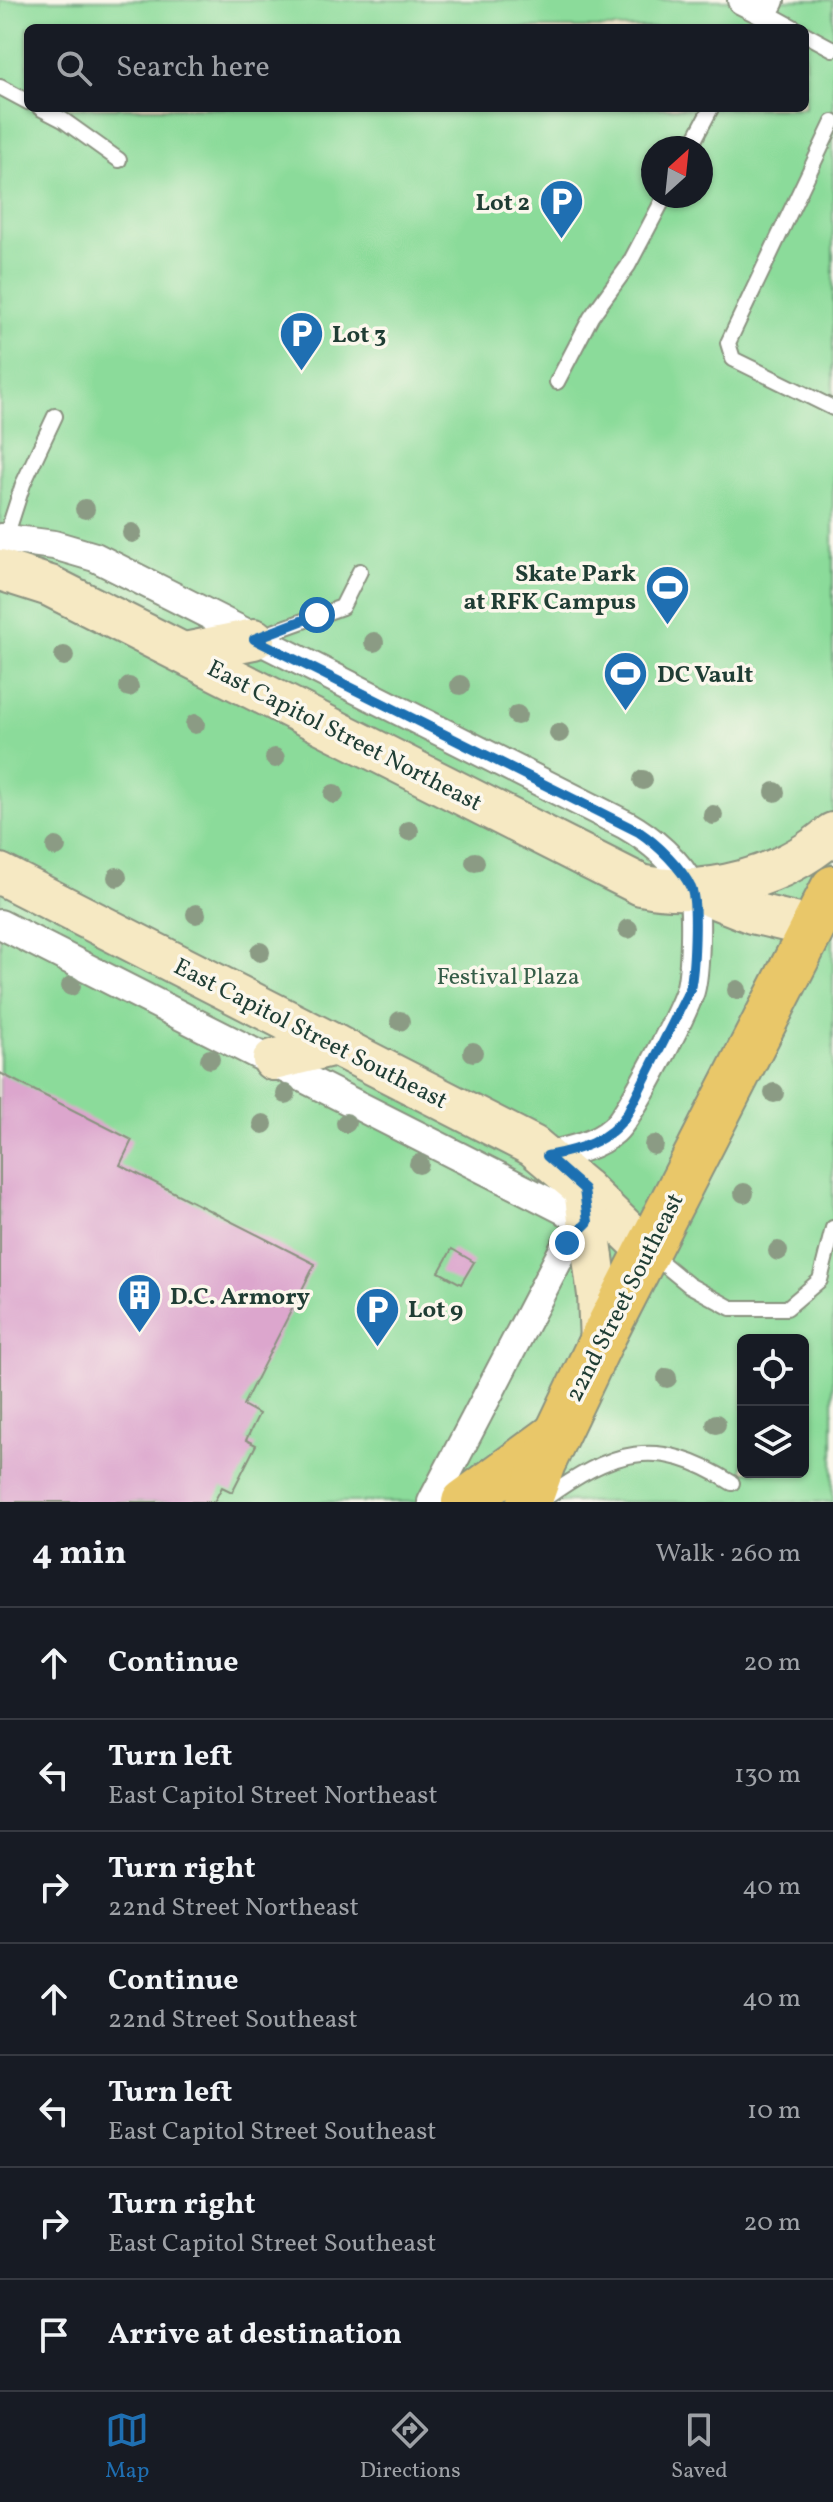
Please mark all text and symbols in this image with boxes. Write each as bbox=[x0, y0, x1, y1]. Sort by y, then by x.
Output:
search box bbox=[24, 24, 809, 112]
icon: search bbox=[52, 46, 96, 90]
text: Search here bbox=[116, 47, 270, 89]
north arrow bbox=[641, 136, 713, 208]
parking icon: Lot 2 bbox=[537, 178, 585, 241]
place label: Lot 2 bbox=[476, 187, 530, 221]
parking icon: Lot 3 bbox=[277, 310, 325, 373]
place label: Lot 3 bbox=[332, 319, 386, 353]
place label: Skate Park at RFK Campus bbox=[464, 558, 636, 620]
sports icon: Skate Park at RFK Campus bbox=[643, 563, 691, 626]
route start bbox=[299, 597, 335, 633]
sports icon: DC Vault bbox=[602, 650, 650, 713]
street label: East Capitol Street Northeast bbox=[201, 653, 487, 821]
place label: DC Vault bbox=[657, 659, 753, 693]
street label: East Capitol Street Southeast bbox=[167, 951, 453, 1119]
park label: Festival Plaza bbox=[436, 961, 580, 995]
street label: 22nd Street Southeast bbox=[558, 1188, 693, 1408]
route end bbox=[549, 1225, 585, 1261]
building icon: D.C. Armory bbox=[115, 1272, 163, 1335]
place label: D.C. Armory bbox=[170, 1281, 311, 1315]
parking icon: Lot 9 bbox=[353, 1285, 401, 1348]
place label: Lot 9 bbox=[408, 1294, 463, 1328]
map controls bbox=[737, 1334, 809, 1478]
button: locate bbox=[737, 1334, 809, 1406]
button: layers bbox=[737, 1406, 809, 1478]
text: 4 min bbox=[32, 1531, 127, 1578]
text: Walk · 260 m bbox=[655, 1536, 801, 1572]
icon: ahead bbox=[32, 1641, 76, 1685]
text: Continue bbox=[108, 1642, 239, 1684]
text: 20 m bbox=[743, 1645, 801, 1681]
text: Turn left bbox=[108, 1736, 232, 1778]
icon: left bbox=[32, 1753, 76, 1797]
text: 130 m bbox=[734, 1757, 801, 1793]
text: East Capitol Street Northeast bbox=[108, 1778, 438, 1814]
text: Turn right bbox=[108, 1848, 256, 1890]
icon: right bbox=[32, 1865, 76, 1909]
text: 40 m bbox=[742, 1869, 801, 1905]
text: 22nd Street Northeast bbox=[108, 1890, 359, 1926]
text: Continue bbox=[108, 1960, 239, 2002]
icon: ahead bbox=[32, 1977, 76, 2021]
text: 40 m bbox=[742, 1981, 801, 2017]
text: 22nd Street Southeast bbox=[108, 2002, 358, 2038]
text: Turn left bbox=[108, 2072, 232, 2114]
icon: left bbox=[32, 2089, 76, 2133]
text: 10 m bbox=[747, 2093, 801, 2129]
text: East Capitol Street Southeast bbox=[108, 2114, 436, 2150]
text: Turn right bbox=[108, 2184, 256, 2226]
icon: right bbox=[32, 2201, 76, 2245]
text: 20 m bbox=[743, 2205, 801, 2241]
text: East Capitol Street Southeast bbox=[108, 2226, 436, 2262]
icon: arrive bbox=[32, 2313, 76, 2357]
text: Arrive at destination bbox=[108, 2314, 402, 2356]
tab: Map bbox=[105, 2408, 149, 2487]
tab: Directions bbox=[360, 2408, 461, 2487]
tab: Saved bbox=[671, 2408, 728, 2487]

